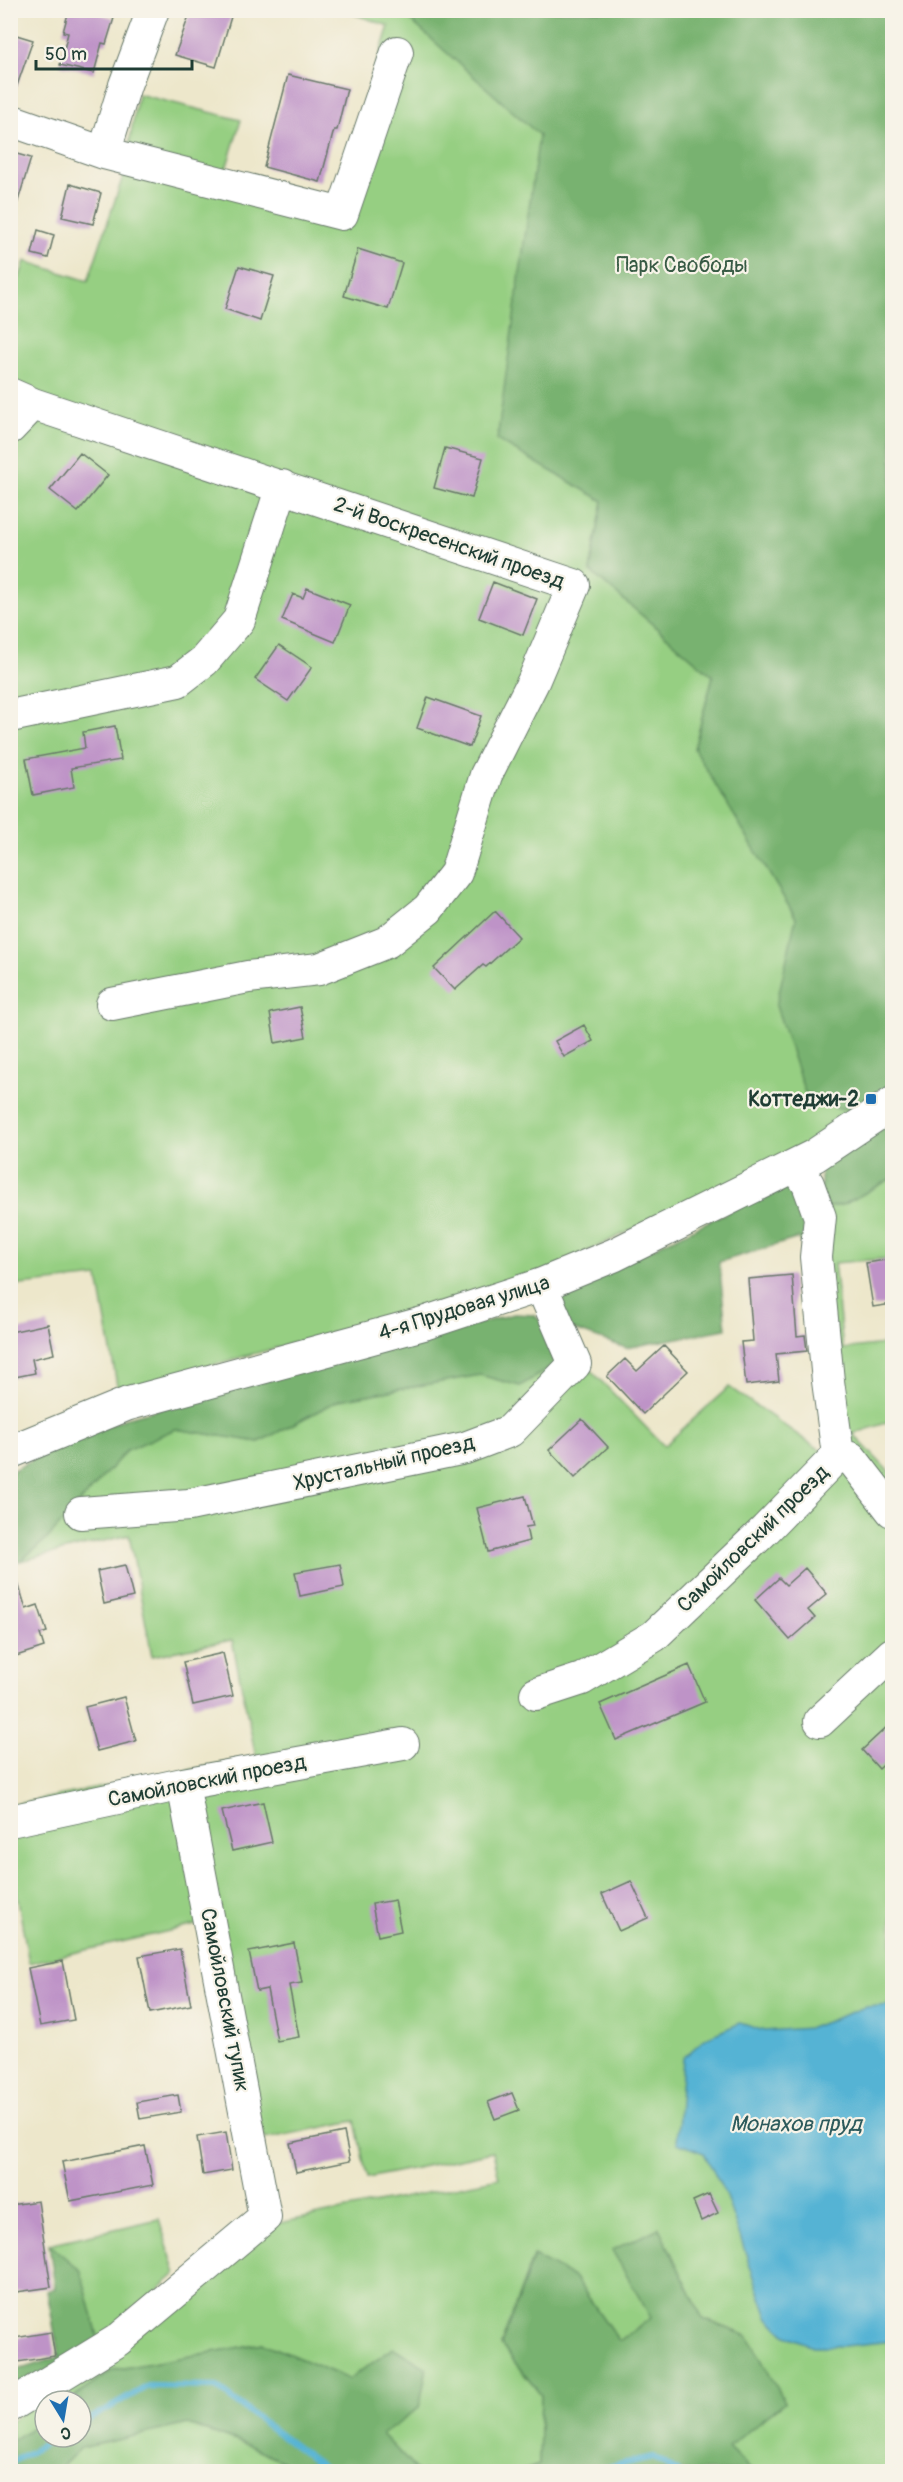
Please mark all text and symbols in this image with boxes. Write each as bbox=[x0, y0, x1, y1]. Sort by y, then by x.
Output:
scale bar bbox=[36, 33, 192, 71]
text: 50 m bbox=[45, 43, 87, 66]
park label: Парк Свободы bbox=[616, 252, 748, 279]
street label: 2-й Воскресенский проезд bbox=[330, 491, 568, 595]
place label: Коттеджи-2 bbox=[748, 1086, 859, 1113]
marker: Коттеджи-2 bbox=[864, 1092, 878, 1106]
street label: 4-я Прудовая улица bbox=[375, 1269, 553, 1347]
street label: Хрустальный проезд bbox=[291, 1429, 478, 1497]
street label: Самойловский проезд bbox=[671, 1459, 835, 1619]
street label: Самойловский проезд bbox=[106, 1748, 309, 1813]
street label: Самойловский тупик bbox=[194, 1906, 256, 2094]
water label: Монахов пруд bbox=[730, 2110, 864, 2138]
north arrow bbox=[33, 2389, 93, 2449]
text: С bbox=[59, 2422, 72, 2444]

